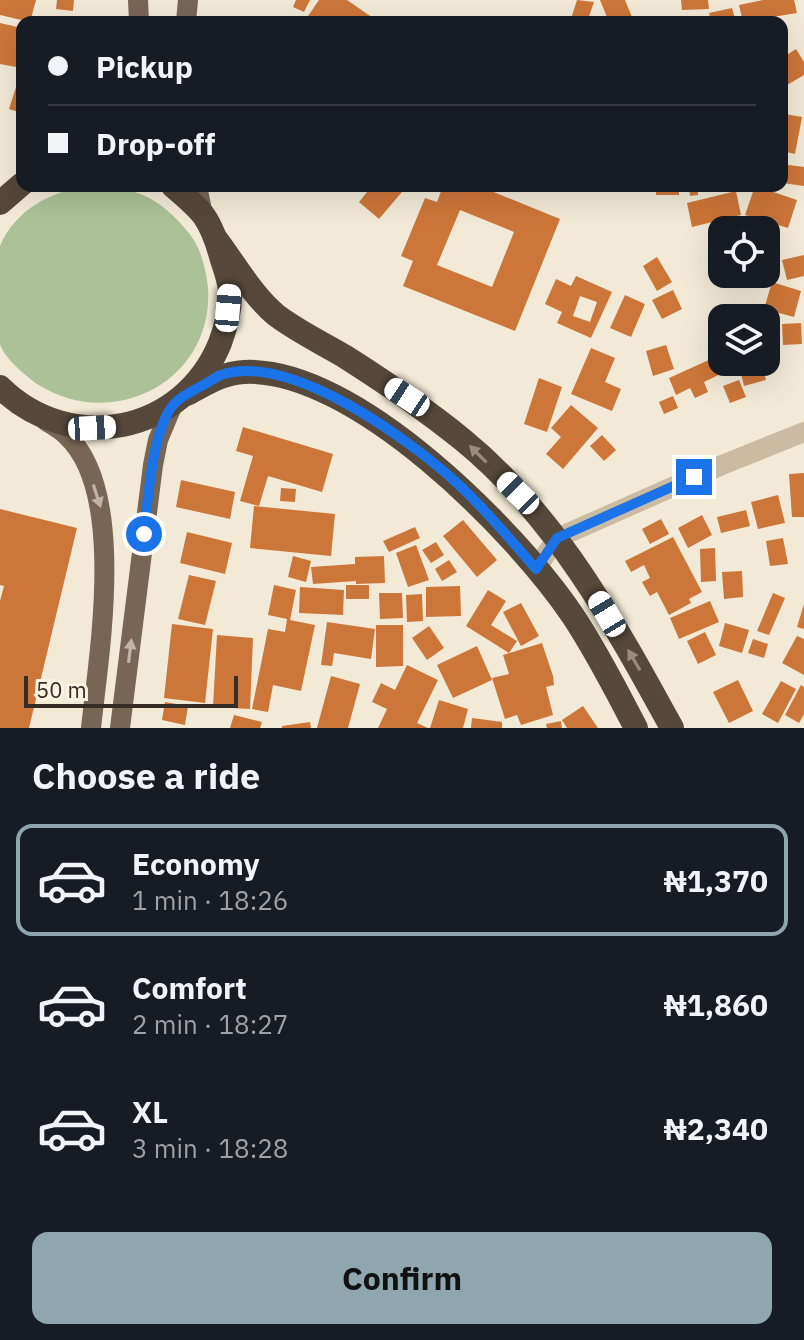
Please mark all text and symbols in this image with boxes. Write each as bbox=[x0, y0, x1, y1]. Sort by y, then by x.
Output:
text: Pickup bbox=[96, 47, 193, 86]
text: Drop-off bbox=[96, 124, 215, 163]
map controls bbox=[708, 216, 780, 376]
button: locate bbox=[708, 216, 780, 288]
car bbox=[214, 283, 242, 333]
button: layers bbox=[708, 304, 780, 376]
car bbox=[380, 374, 434, 420]
car bbox=[67, 415, 117, 441]
one-way arrow bbox=[469, 445, 488, 464]
route end bbox=[676, 459, 712, 495]
car bbox=[493, 468, 543, 518]
one-way arrow bbox=[91, 484, 103, 508]
route start bbox=[126, 516, 162, 552]
car bbox=[584, 587, 630, 641]
one-way arrow bbox=[124, 638, 137, 663]
one-way arrow bbox=[627, 649, 641, 671]
scale bar bbox=[24, 672, 238, 708]
text: 50 m bbox=[36, 675, 87, 704]
text: Choose a ride bbox=[32, 752, 260, 799]
icon: car bbox=[36, 844, 108, 916]
text: Economy bbox=[132, 844, 260, 883]
text: ₦1,370 bbox=[663, 861, 768, 900]
text: 1 min · 18:26 bbox=[132, 883, 288, 917]
icon: car bbox=[36, 968, 108, 1040]
text: Comfort bbox=[132, 968, 247, 1007]
text: ₦1,860 bbox=[663, 985, 768, 1024]
text: 2 min · 18:27 bbox=[132, 1007, 288, 1041]
icon: car bbox=[36, 1092, 108, 1164]
text: XL bbox=[132, 1092, 168, 1131]
text: ₦2,340 bbox=[663, 1109, 768, 1148]
text: 3 min · 18:28 bbox=[132, 1131, 288, 1165]
button: Confirm bbox=[32, 1232, 772, 1324]

